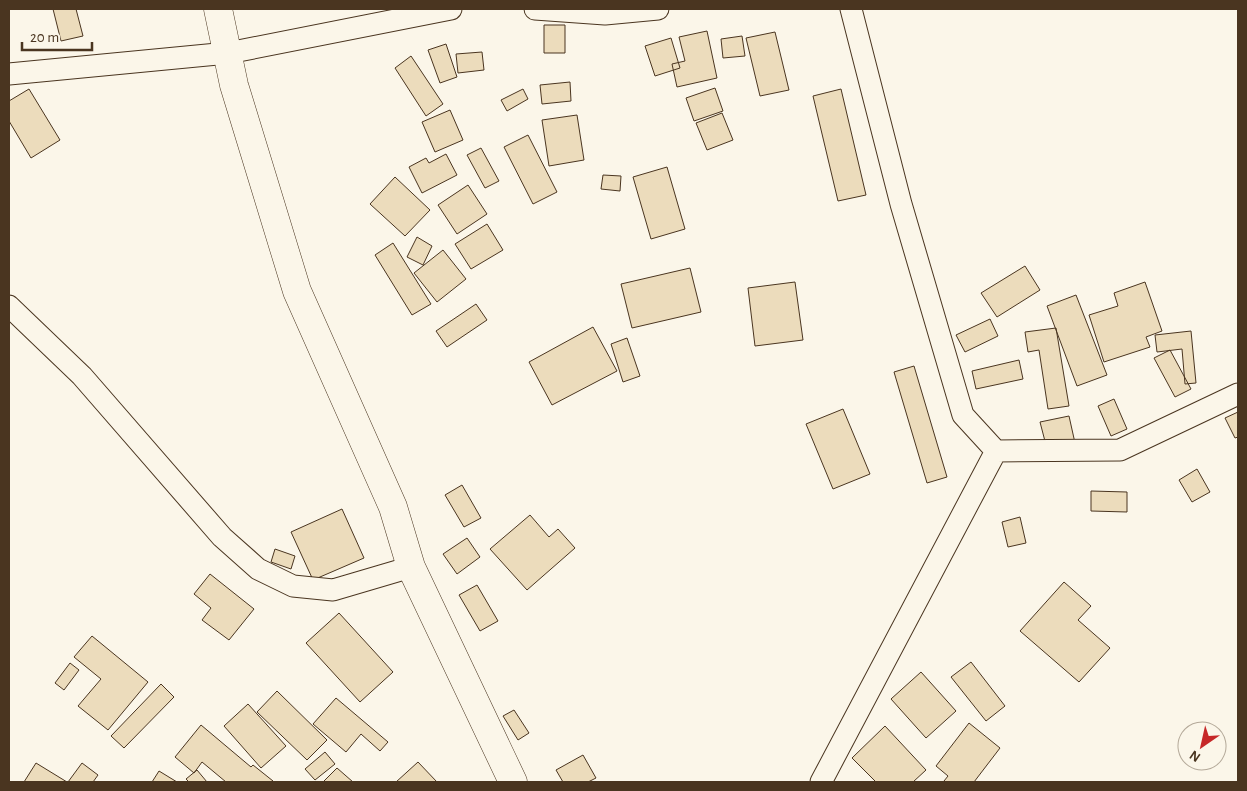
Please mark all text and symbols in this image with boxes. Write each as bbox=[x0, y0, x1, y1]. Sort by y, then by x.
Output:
scale bar bbox=[22, 20, 92, 52]
text: 20 m bbox=[30, 30, 59, 45]
north arrow bbox=[1177, 721, 1227, 771]
text: N bbox=[1187, 747, 1203, 764]

